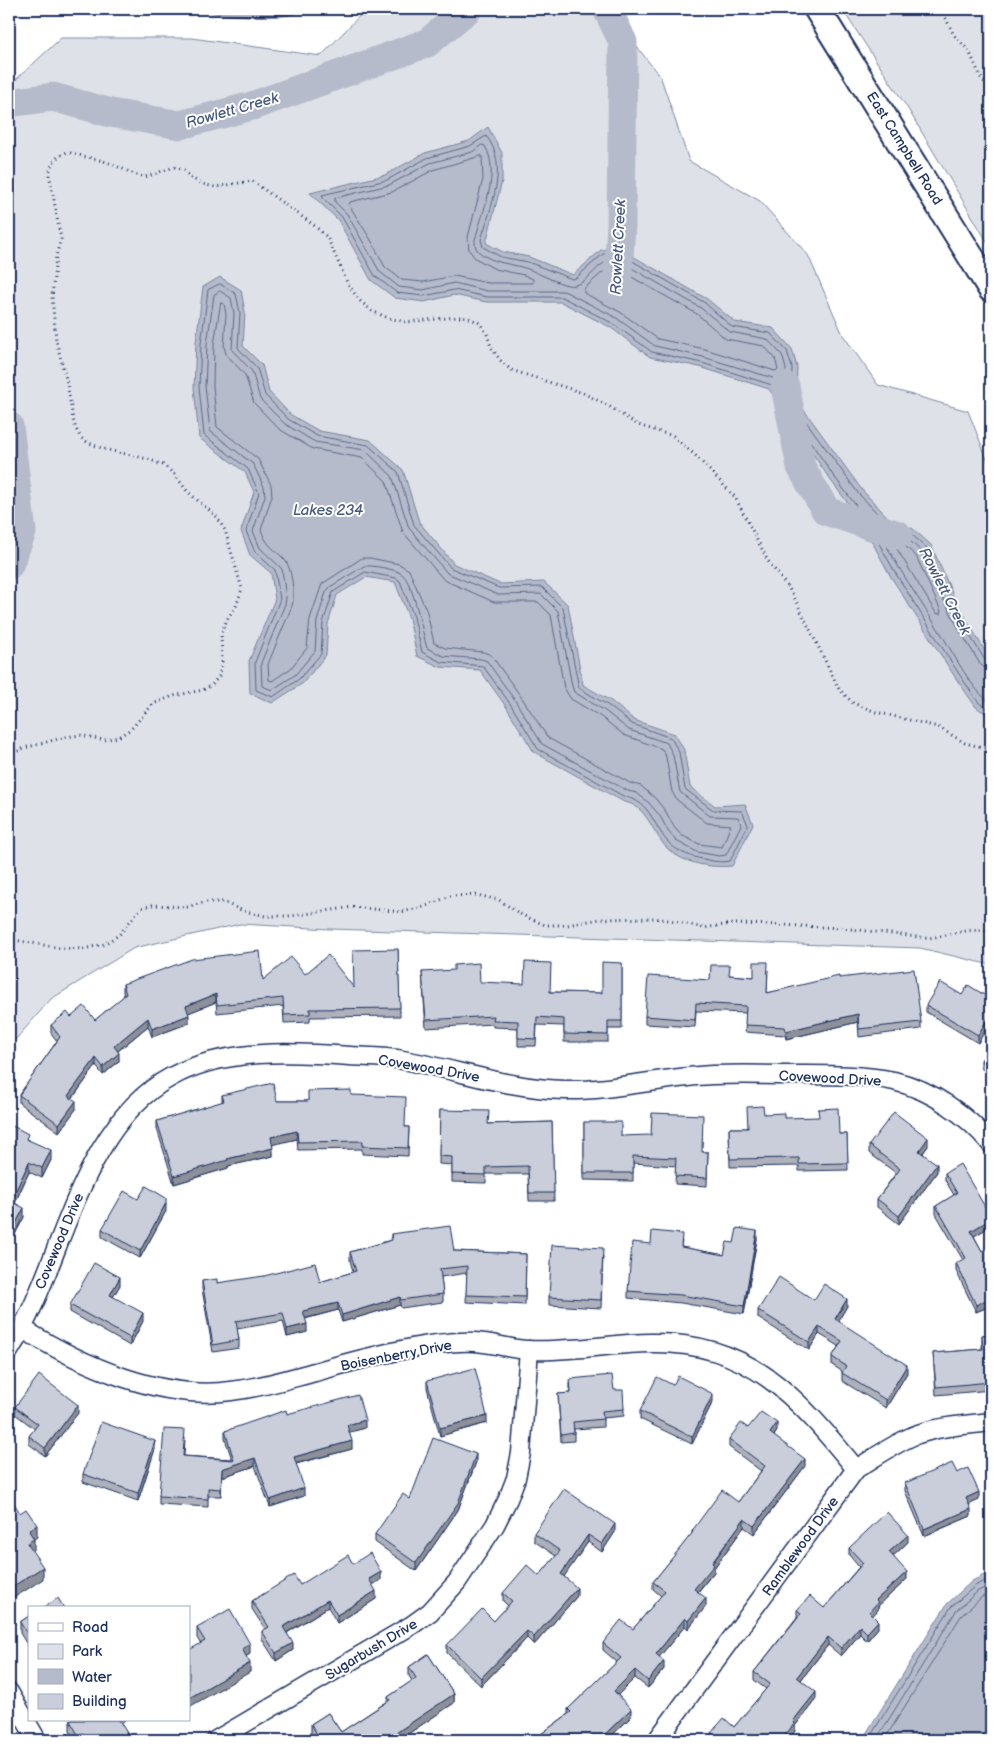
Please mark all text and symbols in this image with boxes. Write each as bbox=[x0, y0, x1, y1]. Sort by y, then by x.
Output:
water label: Rowlett Creek bbox=[184, 88, 281, 133]
street label: East Campbell Road bbox=[863, 89, 946, 208]
water label: Rowlett Creek bbox=[607, 198, 631, 295]
water label: Lakes 234 bbox=[293, 501, 363, 520]
water label: Rowlett Creek bbox=[914, 544, 975, 639]
street label: Covewood Drive bbox=[377, 1051, 481, 1086]
street label: Covewood Drive bbox=[778, 1067, 882, 1090]
street label: Covewood Drive bbox=[32, 1191, 87, 1292]
street label: Boisenberry Drive bbox=[339, 1336, 453, 1375]
street label: Ramblewood Drive bbox=[759, 1493, 842, 1599]
legend bbox=[28, 1606, 190, 1722]
street label: Sugarbush Drive bbox=[322, 1615, 420, 1684]
text: Road bbox=[72, 1618, 108, 1637]
text: Park bbox=[72, 1642, 103, 1661]
text: Water bbox=[72, 1668, 112, 1687]
text: Building bbox=[72, 1692, 127, 1711]

